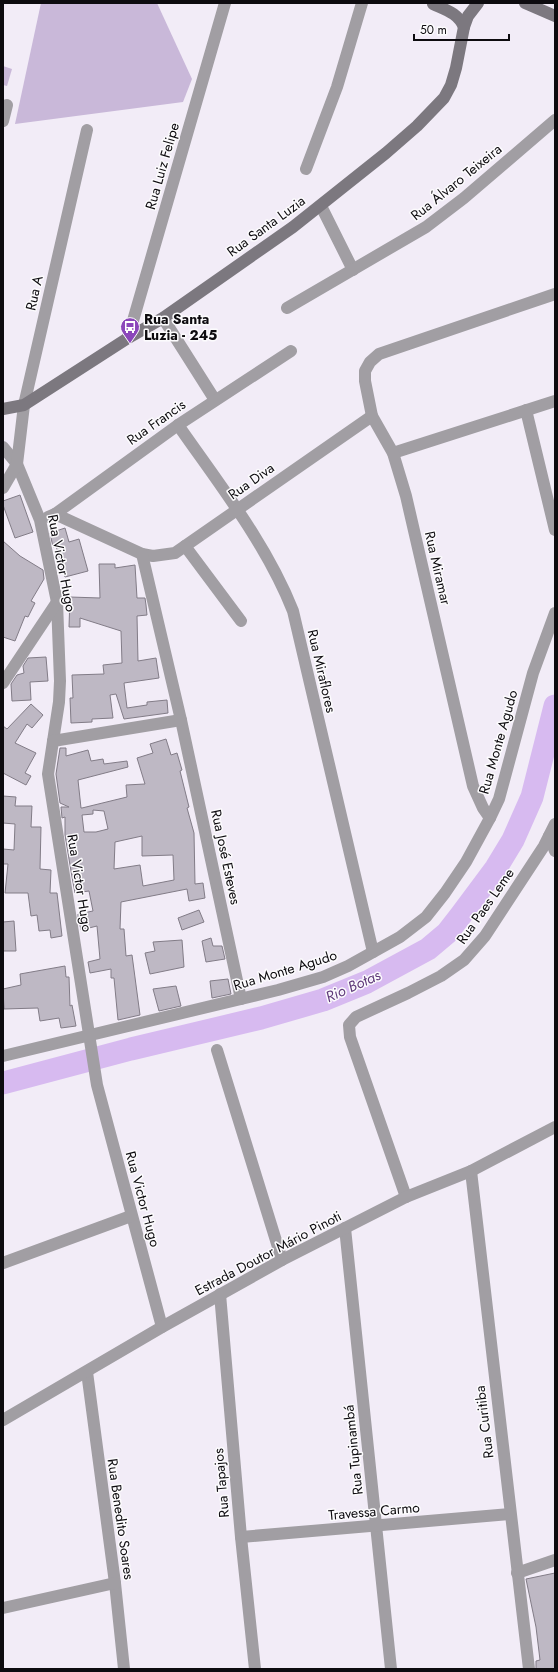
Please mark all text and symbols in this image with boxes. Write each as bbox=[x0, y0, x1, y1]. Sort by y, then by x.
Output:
scale bar bbox=[414, 16, 509, 42]
text: 50 m bbox=[420, 21, 447, 39]
street label: Rua Luiz Felipe bbox=[140, 120, 184, 212]
street label: Rua Álvaro Teixeira bbox=[406, 139, 506, 225]
street label: Rua Santa Luzia bbox=[223, 191, 309, 261]
street label: Rua A bbox=[20, 273, 48, 312]
place label: Rua Santa Luzia - 245 bbox=[144, 309, 217, 345]
bus stop icon: Rua Santa Luzia - 245 bbox=[119, 316, 141, 344]
street label: Rua Francis bbox=[123, 394, 190, 450]
street label: Rua Diva bbox=[224, 458, 278, 504]
street label: Rua Victor Hugo bbox=[43, 513, 81, 614]
street label: Rua Miramar bbox=[420, 529, 456, 607]
street label: Rua Miraflores bbox=[303, 627, 341, 715]
street label: Rua Monte Agudo bbox=[474, 687, 523, 796]
street label: Rua José Esteves bbox=[206, 808, 246, 907]
street label: Rua Victor Hugo bbox=[62, 833, 98, 934]
street label: Rua Paes Leme bbox=[451, 864, 519, 948]
street label: Rua Monte Agudo bbox=[231, 945, 340, 995]
water label: Rio Botas bbox=[322, 964, 384, 1008]
street label: Rua Victor Hugo bbox=[121, 1149, 166, 1250]
street label: Estrada Doutor Mário Pinoti bbox=[191, 1206, 345, 1300]
street label: Rua Curitiba bbox=[470, 1384, 498, 1460]
street label: Rua Tupinambá bbox=[338, 1404, 368, 1496]
street label: Rua Tapajos bbox=[208, 1447, 234, 1518]
street label: Rua Benedito Soares bbox=[103, 1457, 139, 1581]
street label: Travessa Carmo bbox=[327, 1497, 421, 1525]

